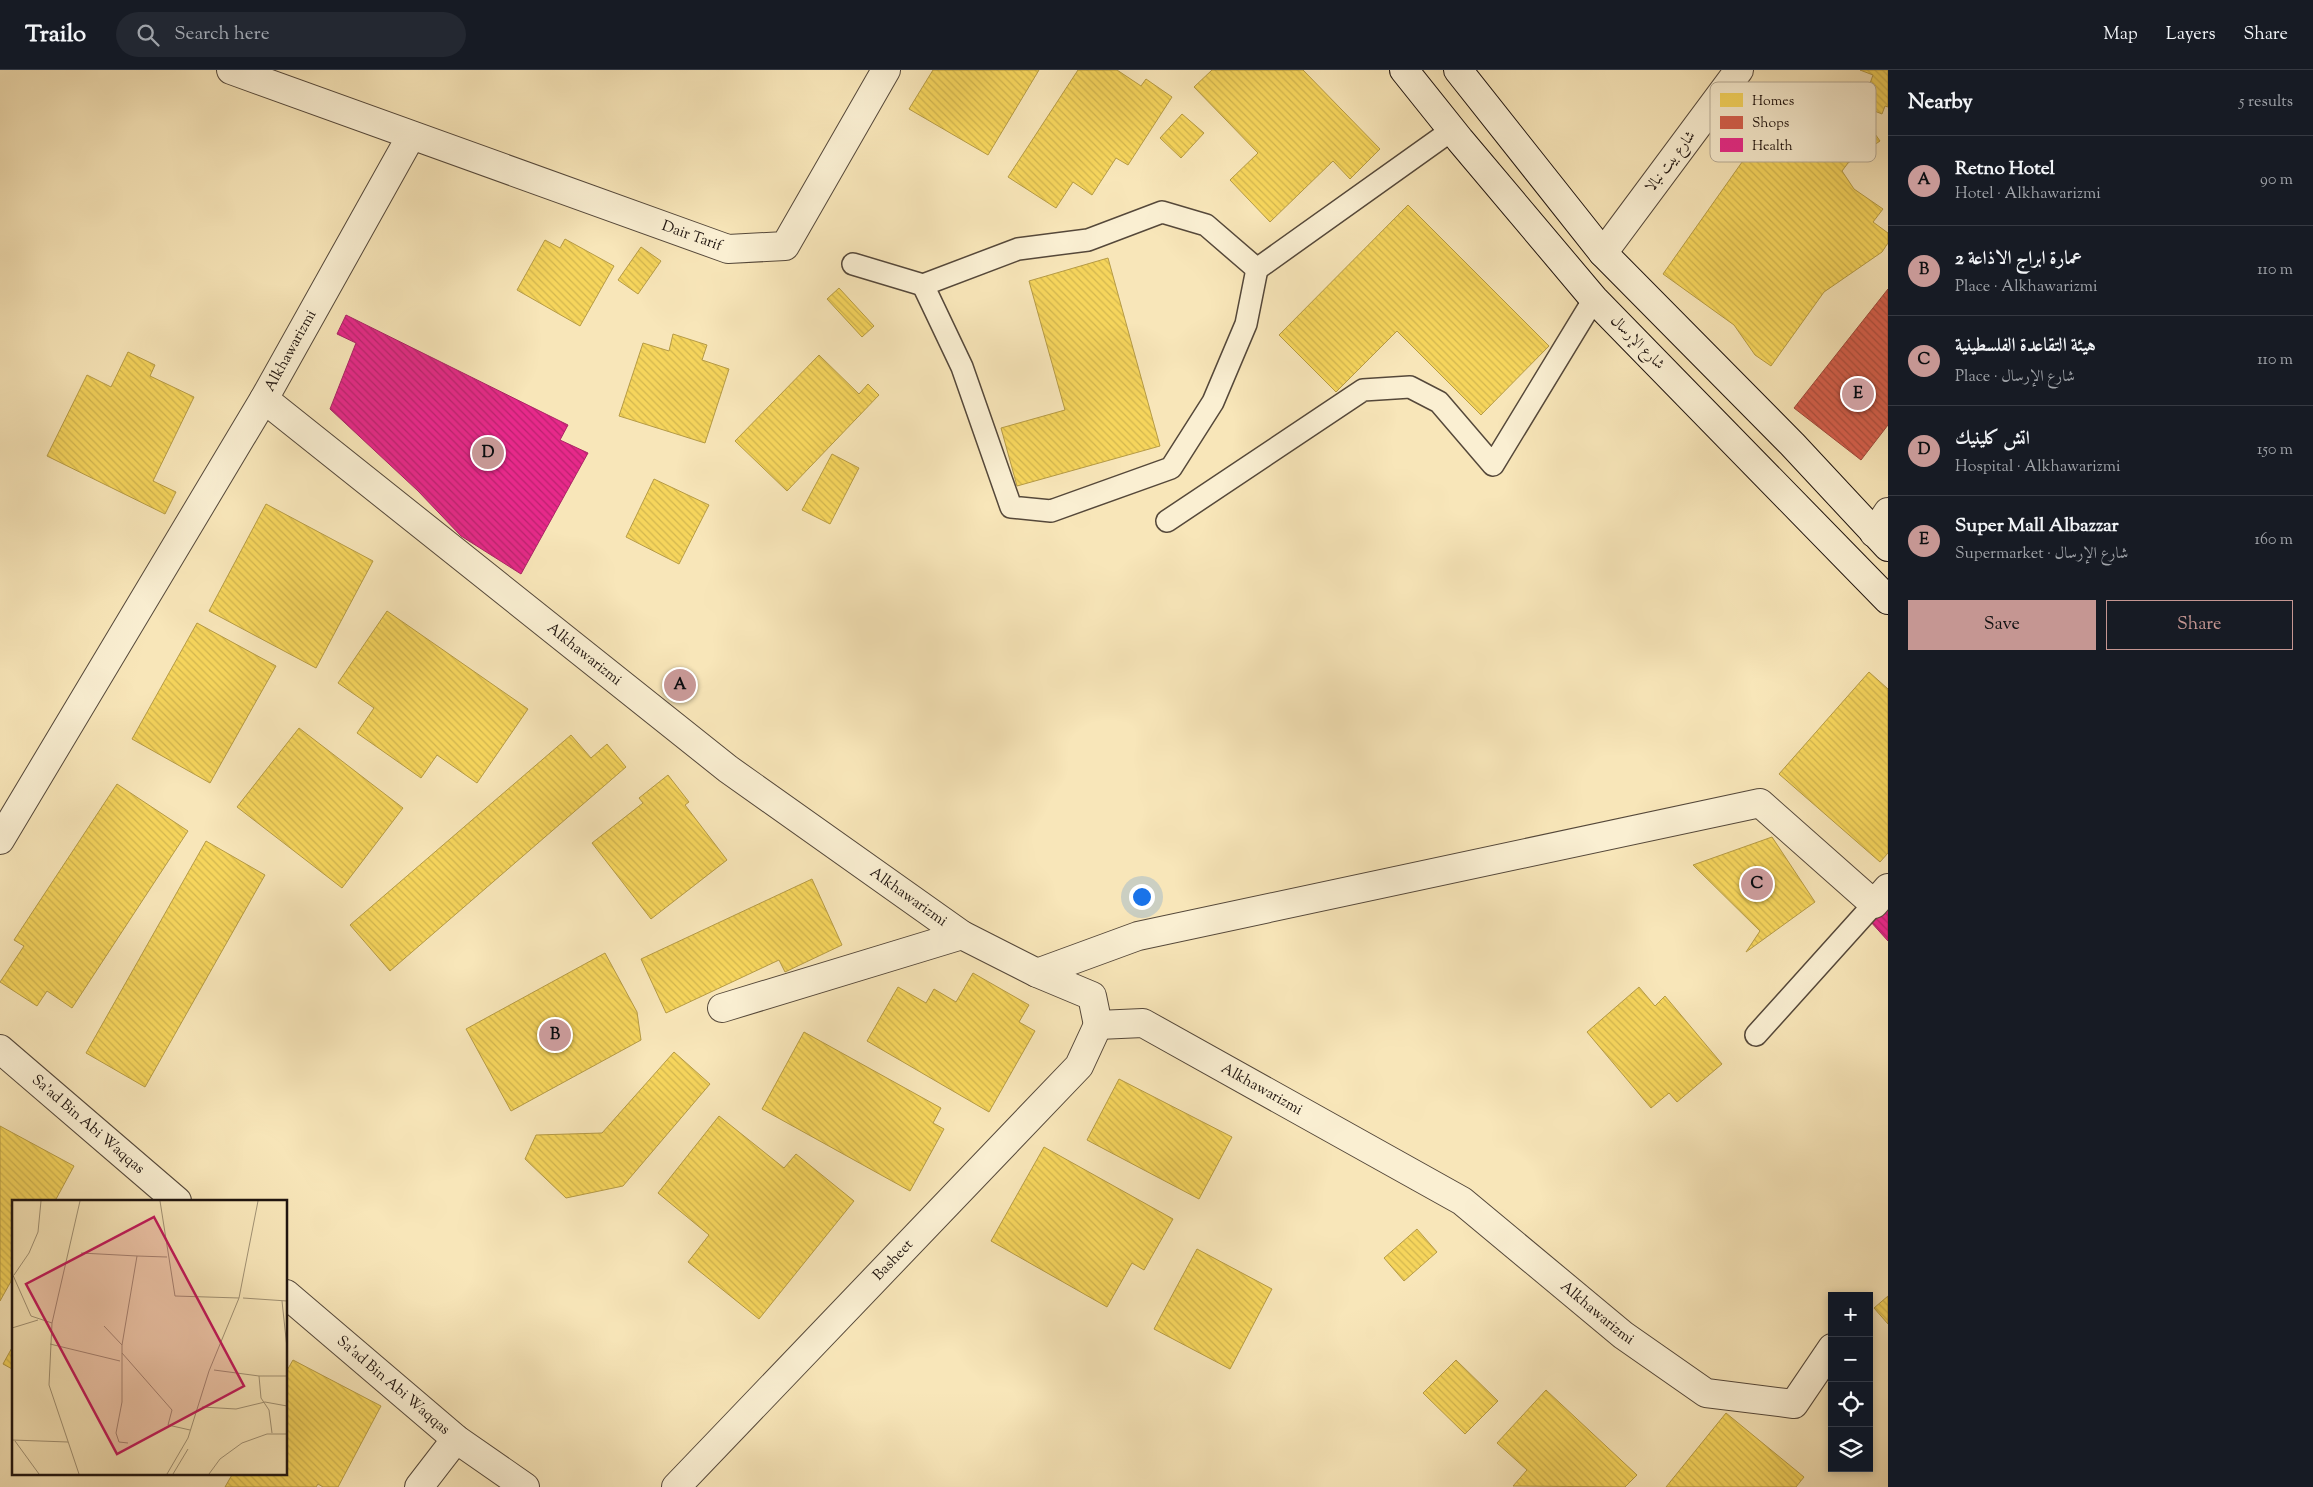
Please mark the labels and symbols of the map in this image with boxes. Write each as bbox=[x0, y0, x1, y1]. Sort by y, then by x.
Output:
legend bbox=[1710, 82, 1876, 162]
text: Homes bbox=[1752, 92, 1794, 112]
text: Shops bbox=[1752, 114, 1789, 134]
street label: شارع بيت نبالا bbox=[1641, 127, 1702, 198]
text: Health bbox=[1752, 137, 1793, 157]
street label: Dair Tarif bbox=[659, 216, 726, 257]
street label: Alkhawarizmi bbox=[260, 306, 322, 396]
street label: شارع الإرسال bbox=[1604, 311, 1669, 376]
pin: E bbox=[1842, 375, 1874, 413]
pin: D bbox=[472, 434, 504, 472]
street label: Alkhawarizmi bbox=[542, 618, 626, 691]
pin: A bbox=[664, 666, 696, 704]
street label: Alkhawarizmi bbox=[865, 862, 951, 932]
pin: C bbox=[1741, 865, 1773, 903]
your location bbox=[1129, 884, 1155, 910]
pin: B bbox=[539, 1016, 571, 1054]
street label: Alkhawarizmi bbox=[1217, 1058, 1306, 1120]
street label: Sa'ad Bin Abi Waqqas bbox=[27, 1070, 149, 1179]
inset map bbox=[12, 1200, 288, 1474]
street label: Basheet bbox=[868, 1235, 918, 1285]
street label: Alkhawarizmi bbox=[1556, 1276, 1638, 1350]
street label: Sa'ad Bin Abi Waqqas bbox=[332, 1331, 455, 1440]

